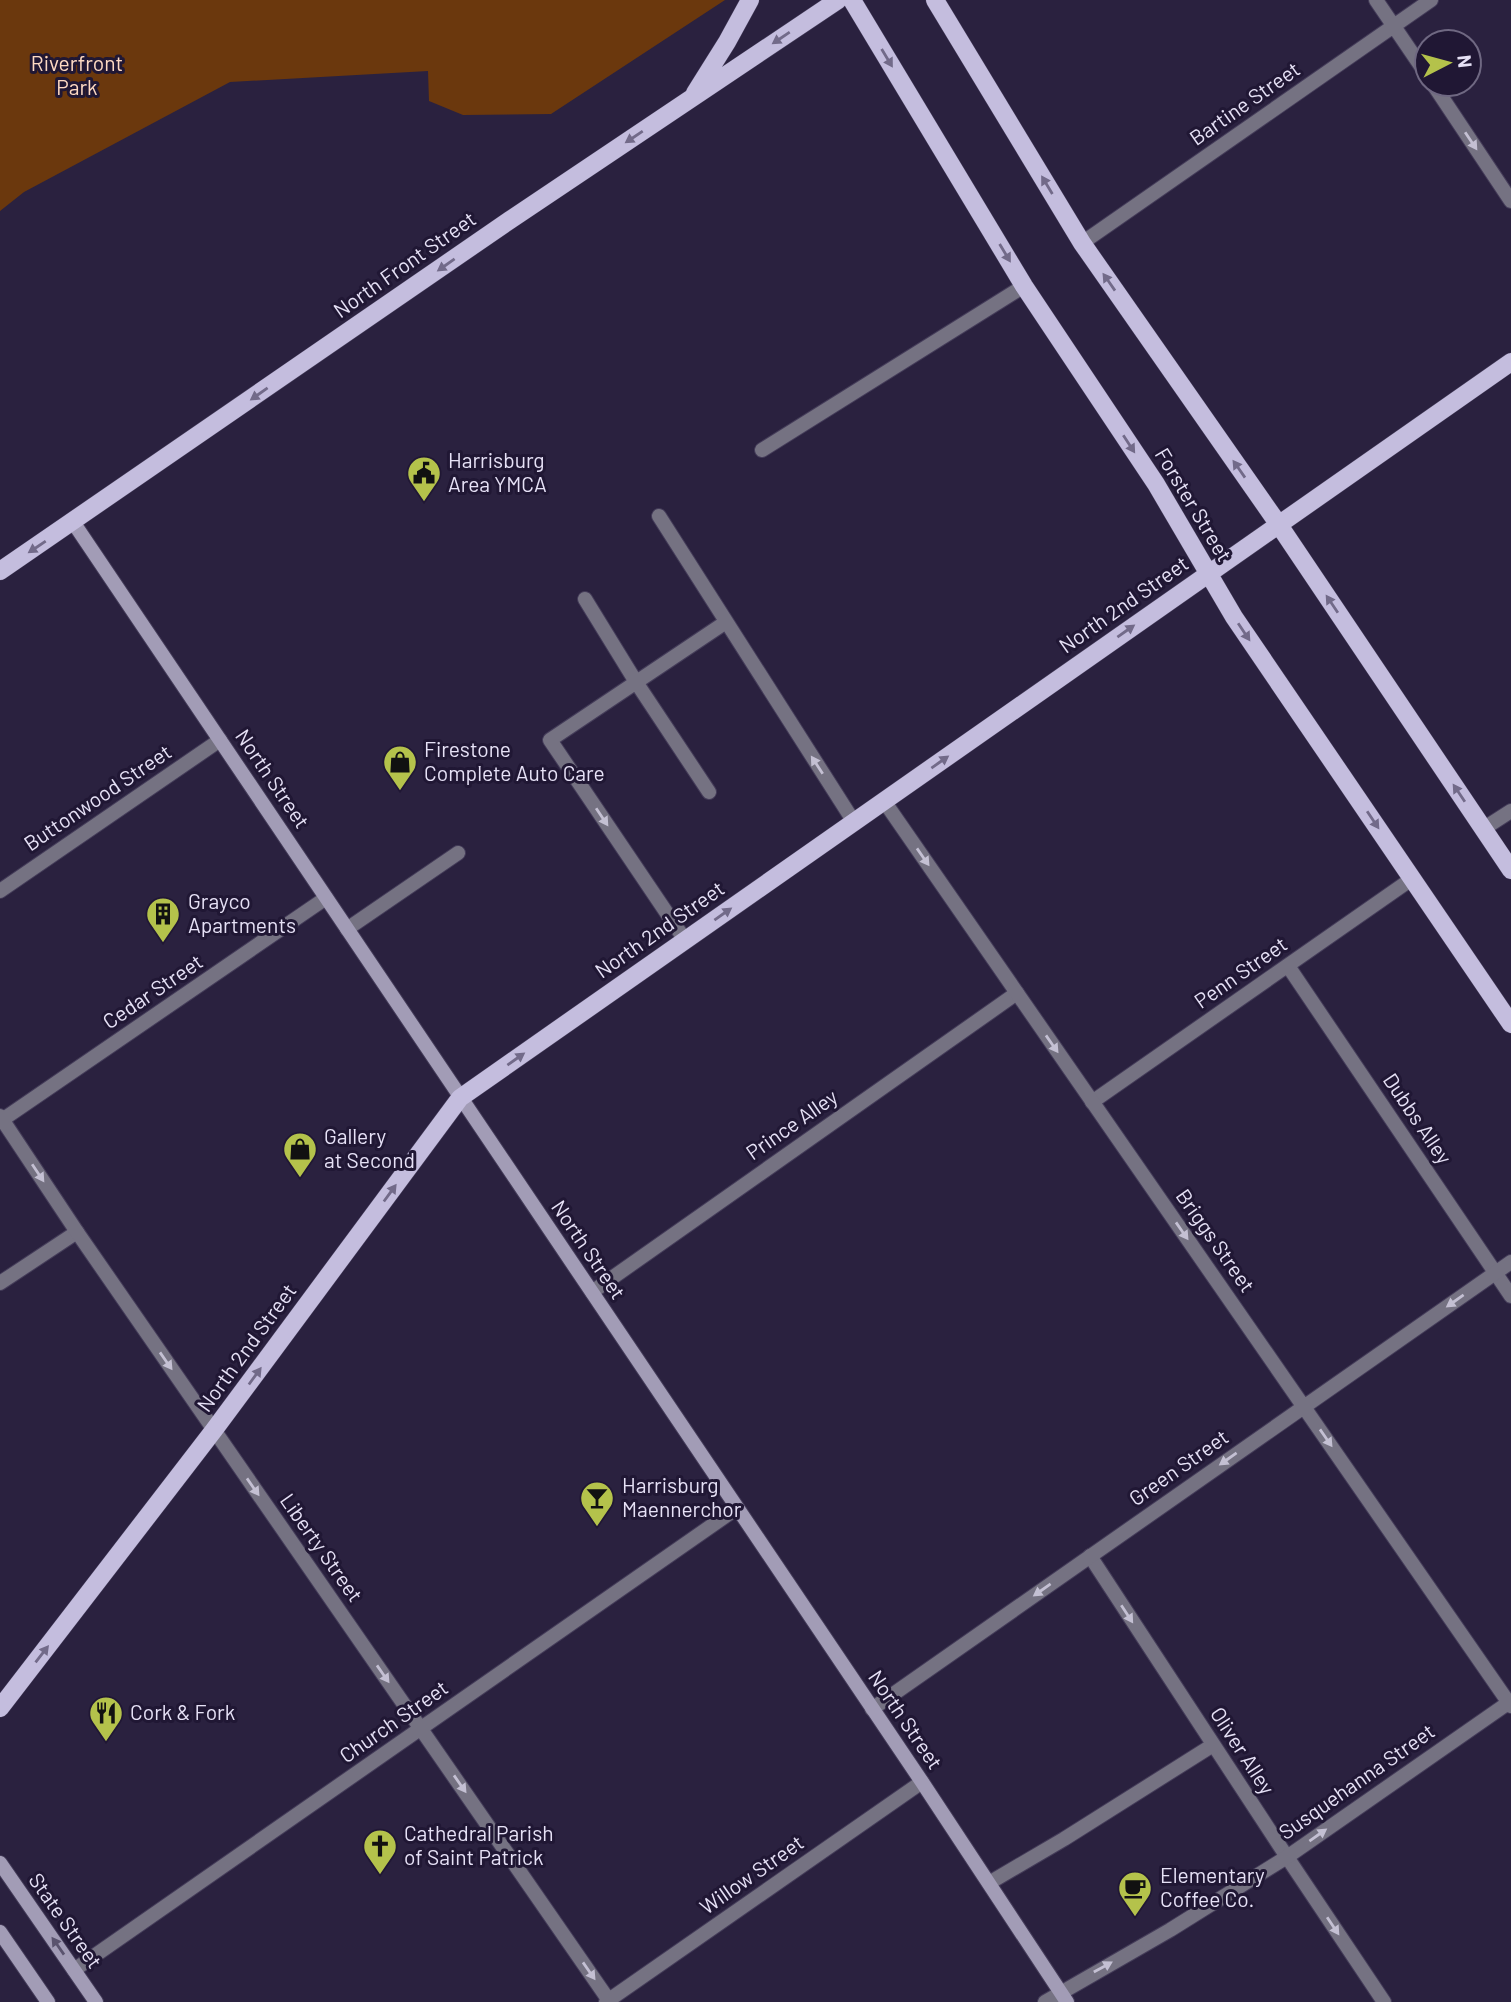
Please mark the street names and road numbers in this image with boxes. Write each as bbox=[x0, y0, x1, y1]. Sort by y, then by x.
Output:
street label: Bartine Street bbox=[1184, 56, 1304, 150]
street label: North Front Street bbox=[328, 205, 480, 322]
street label: Forster Street bbox=[1151, 443, 1238, 565]
street label: North 2nd Street bbox=[1054, 550, 1193, 658]
street label: North Street bbox=[231, 724, 316, 832]
street label: Buttonwood Street bbox=[19, 738, 176, 855]
street label: North 2nd Street bbox=[590, 875, 729, 983]
street label: Penn Street bbox=[1189, 931, 1291, 1013]
street label: Cedar Street bbox=[97, 948, 207, 1033]
street label: Dubbs Alley bbox=[1379, 1068, 1458, 1169]
street label: Prince Alley bbox=[741, 1083, 842, 1164]
street label: Briggs Street bbox=[1172, 1184, 1261, 1297]
street label: North Street bbox=[547, 1195, 632, 1303]
street label: North 2nd Street bbox=[191, 1278, 301, 1416]
street label: Green Street bbox=[1124, 1423, 1233, 1510]
street label: Liberty Street bbox=[276, 1488, 369, 1606]
street label: North Street bbox=[864, 1665, 949, 1773]
street label: Church Street bbox=[334, 1674, 452, 1767]
street label: Oliver Alley bbox=[1206, 1702, 1281, 1799]
street label: Susquehanna Street bbox=[1273, 1718, 1439, 1844]
street label: Willow Street bbox=[694, 1829, 808, 1919]
street label: State Street bbox=[24, 1868, 108, 1973]

